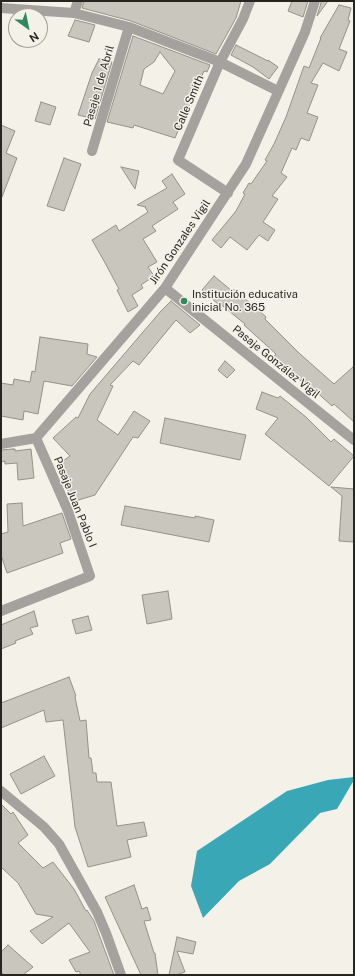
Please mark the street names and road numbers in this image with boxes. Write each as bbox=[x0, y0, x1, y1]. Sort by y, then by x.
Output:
street label: Pasaje 1 de Abril bbox=[81, 44, 117, 128]
street label: Calle Smith bbox=[171, 73, 207, 133]
street label: Jirón Gonzales Vigil bbox=[147, 197, 213, 287]
street label: Pasaje González Vigil bbox=[230, 323, 322, 401]
street label: Pasaje Juan Pablo I bbox=[51, 455, 99, 549]

